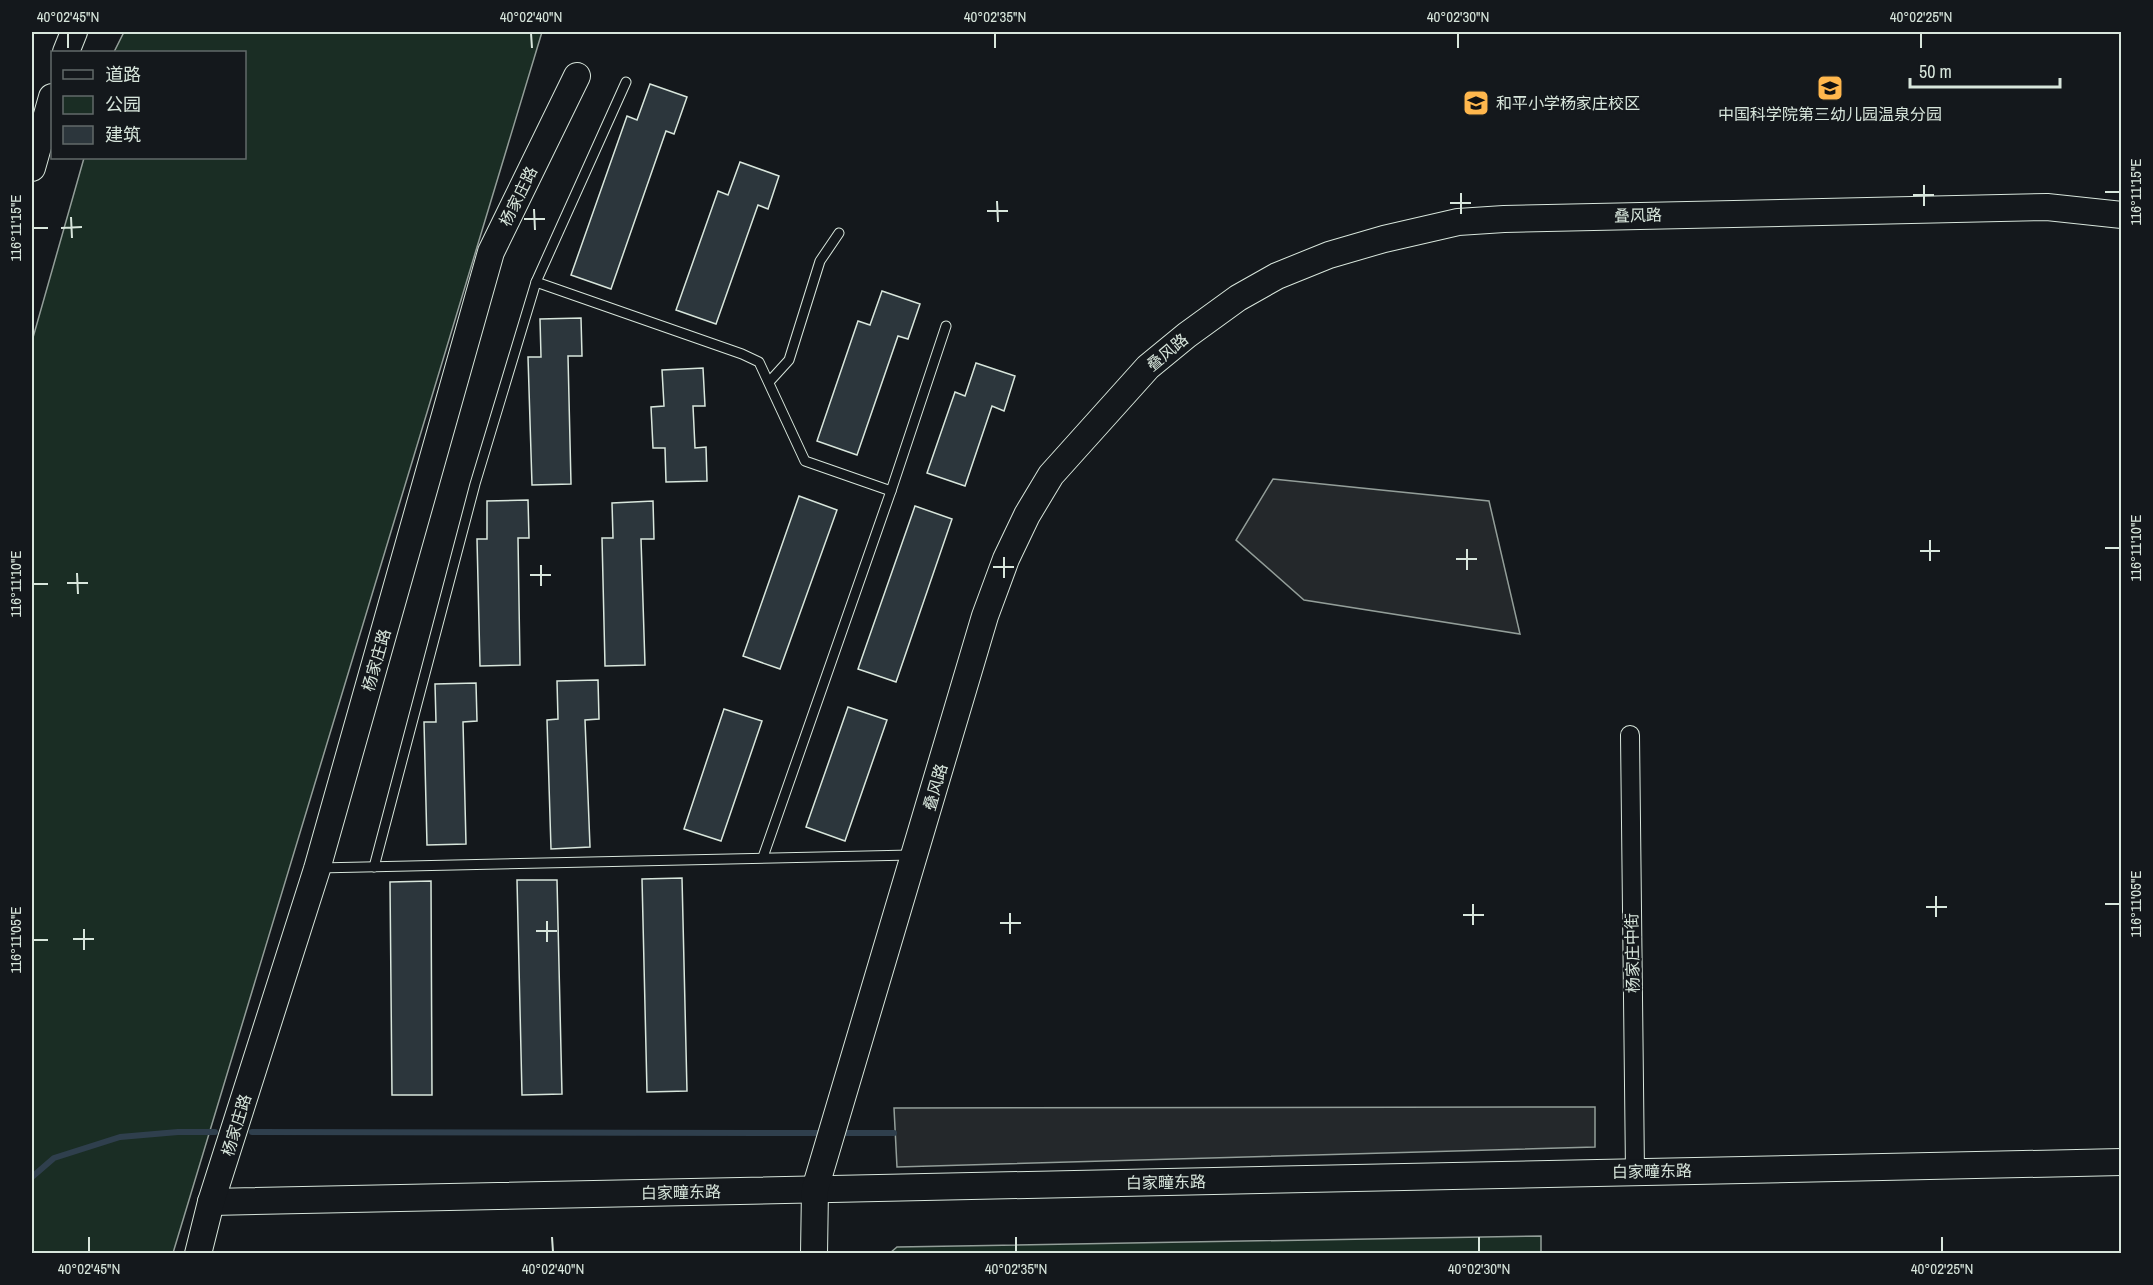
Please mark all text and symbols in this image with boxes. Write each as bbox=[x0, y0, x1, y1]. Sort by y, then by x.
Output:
text: 40°02'45"N bbox=[37, 6, 99, 27]
text: 40°02'40"N bbox=[500, 6, 562, 27]
text: 40°02'35"N bbox=[964, 6, 1026, 27]
text: 40°02'30"N bbox=[1427, 6, 1489, 27]
text: 40°02'25"N bbox=[1890, 6, 1952, 27]
legend bbox=[51, 51, 246, 159]
scale bar bbox=[1910, 51, 2060, 89]
text: 50 m bbox=[1919, 59, 1952, 84]
text: 道路 bbox=[105, 62, 141, 87]
school or university icon: 中国科学院第三幼儿园温泉分园 bbox=[1815, 73, 1845, 103]
school or university icon: 和平小学杨家庄校区 bbox=[1461, 88, 1491, 118]
text: 公园 bbox=[105, 92, 141, 117]
place label: 和平小学杨家庄校区 bbox=[1496, 92, 1640, 114]
place label: 中国科学院第三幼儿园温泉分园 bbox=[1718, 103, 1942, 125]
text: 建筑 bbox=[105, 122, 141, 147]
text: 116°11'15"E bbox=[2125, 158, 2146, 226]
street label: 杨家庄路 bbox=[494, 162, 542, 230]
text: 116°11'15"E bbox=[5, 194, 26, 262]
street label: 叠风路 bbox=[1614, 204, 1662, 226]
street label: 叠风路 bbox=[1142, 328, 1192, 376]
text: 116°11'10"E bbox=[2125, 514, 2146, 582]
text: 116°11'10"E bbox=[5, 550, 26, 618]
street label: 杨家庄路 bbox=[357, 626, 395, 694]
street label: 叠风路 bbox=[918, 761, 952, 813]
text: 116°11'05"E bbox=[2125, 870, 2146, 938]
text: 116°11'05"E bbox=[5, 906, 26, 974]
street label: 杨家庄中街 bbox=[1620, 913, 1644, 993]
street label: 杨家庄路 bbox=[216, 1091, 256, 1159]
street label: 白家疃东路 bbox=[1612, 1159, 1692, 1183]
street label: 白家疃东路 bbox=[1126, 1170, 1206, 1194]
street label: 白家疃东路 bbox=[641, 1180, 721, 1204]
text: 40°02'45"N bbox=[58, 1258, 120, 1279]
text: 40°02'40"N bbox=[522, 1258, 584, 1279]
text: 40°02'35"N bbox=[985, 1258, 1047, 1279]
text: 40°02'30"N bbox=[1448, 1258, 1510, 1279]
text: 40°02'25"N bbox=[1911, 1258, 1973, 1279]

